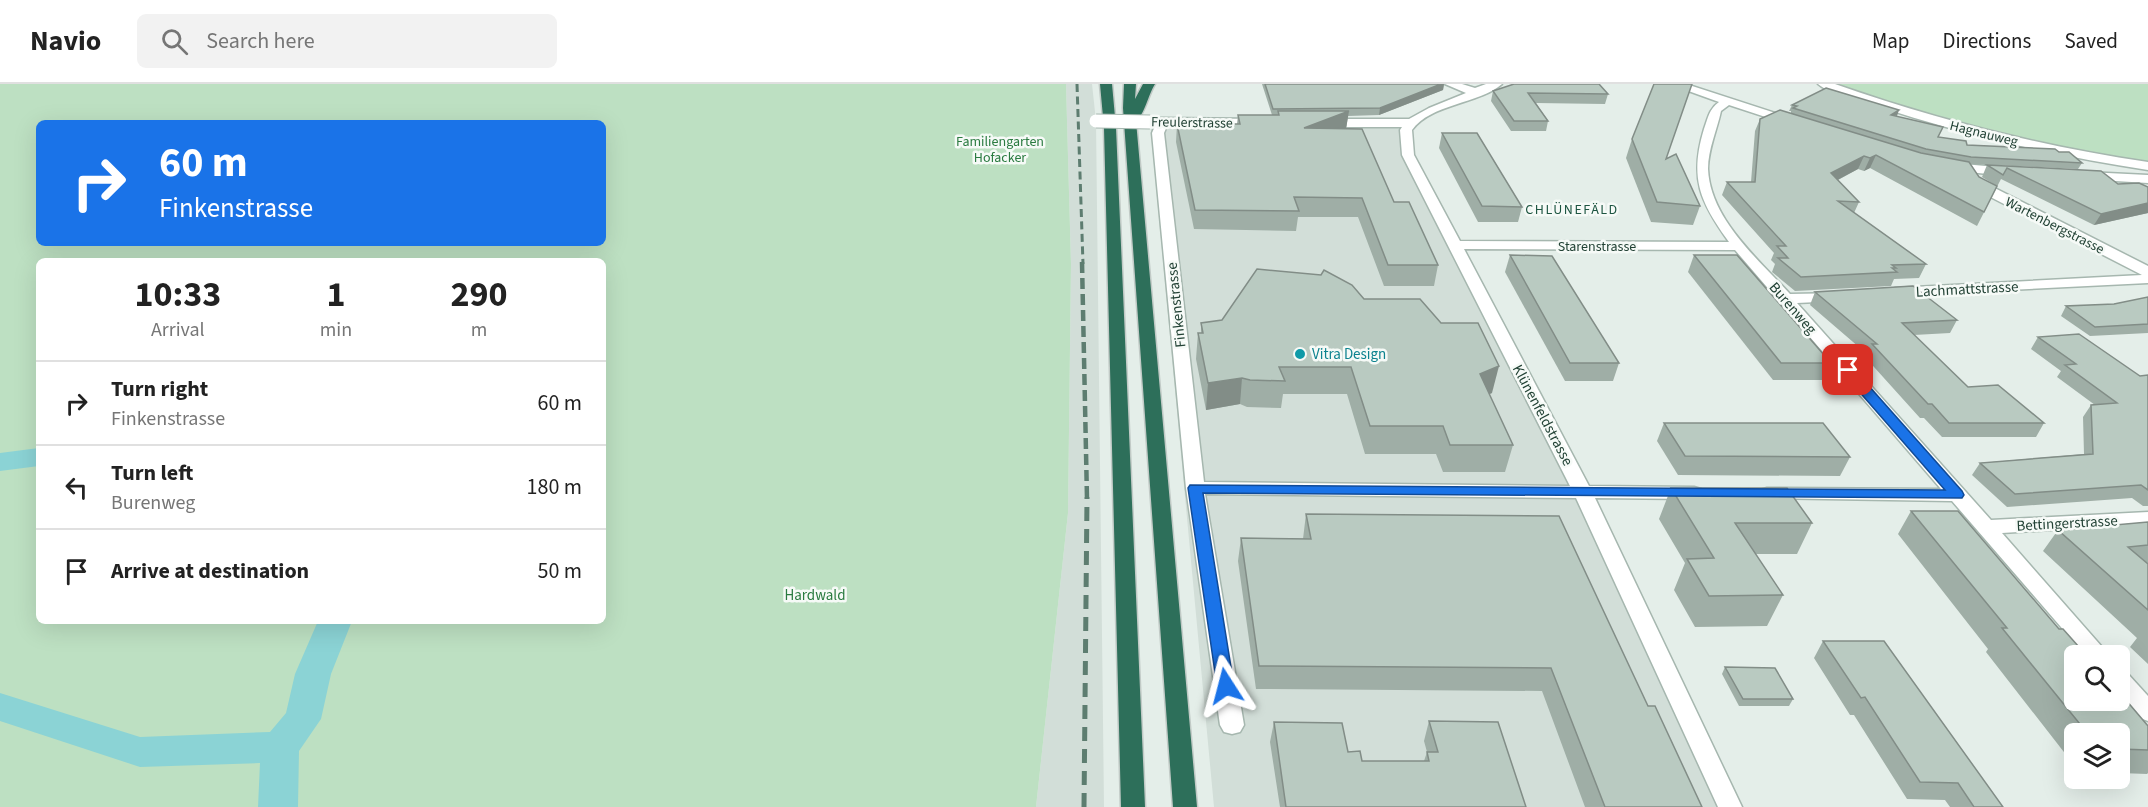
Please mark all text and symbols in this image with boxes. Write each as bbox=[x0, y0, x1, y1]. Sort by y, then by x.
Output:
search box bbox=[137, 14, 557, 68]
text: Navio bbox=[30, 21, 101, 61]
icon: search bbox=[158, 25, 191, 58]
text: Search here bbox=[206, 25, 315, 57]
text: Map bbox=[1872, 26, 1910, 56]
text: Directions bbox=[1943, 26, 2031, 56]
text: Saved bbox=[2064, 26, 2118, 56]
street label: Freulerstrasse bbox=[1151, 112, 1233, 134]
street label: Hagnauweg bbox=[1948, 116, 2020, 152]
park label: Familiengarten Hofacker bbox=[956, 132, 1044, 168]
text: 60 m bbox=[159, 133, 248, 193]
icon: right bbox=[60, 144, 138, 222]
text: Finkenstrasse bbox=[159, 189, 313, 228]
street label: Wartenbergstrasse bbox=[2002, 192, 2108, 260]
district label: CHLÜNEFÄLD bbox=[1525, 200, 1619, 220]
street label: Starenstrasse bbox=[1558, 237, 1636, 257]
street label: Finkenstrasse bbox=[1162, 261, 1191, 349]
text: 10:33 bbox=[134, 269, 221, 320]
text: 1 bbox=[326, 269, 345, 320]
text: 290 bbox=[451, 269, 508, 320]
street label: Lachmattstrasse bbox=[1915, 276, 2019, 303]
street label: Burenweg bbox=[1764, 278, 1822, 339]
text: Arrival bbox=[151, 316, 205, 344]
text: min bbox=[320, 316, 352, 344]
text: m bbox=[471, 316, 487, 344]
place label: Vitra Design bbox=[1312, 344, 1386, 365]
pin bbox=[1822, 344, 1873, 395]
marker: Vitra Design bbox=[1293, 347, 1307, 361]
icon: arrive bbox=[1831, 353, 1864, 386]
street label: Klünenfeldstrasse bbox=[1507, 361, 1578, 470]
text: Turn right bbox=[111, 373, 208, 405]
icon: right bbox=[60, 387, 93, 420]
text: 60 m bbox=[537, 387, 582, 419]
text: Finkenstrasse bbox=[111, 405, 225, 433]
text: Turn left bbox=[111, 457, 193, 489]
icon: left bbox=[60, 471, 93, 504]
text: 180 m bbox=[527, 471, 582, 503]
text: Burenweg bbox=[111, 489, 195, 517]
street label: Bettingerstrasse bbox=[2016, 510, 2118, 537]
icon: arrive bbox=[60, 555, 93, 588]
text: Arrive at destination bbox=[111, 555, 309, 587]
text: 50 m bbox=[537, 555, 582, 587]
park label: Hardwald bbox=[784, 585, 846, 606]
map controls bbox=[2064, 645, 2130, 789]
button: search bbox=[2064, 645, 2130, 711]
position arrow bbox=[1194, 654, 1258, 718]
button: layers bbox=[2064, 723, 2130, 789]

